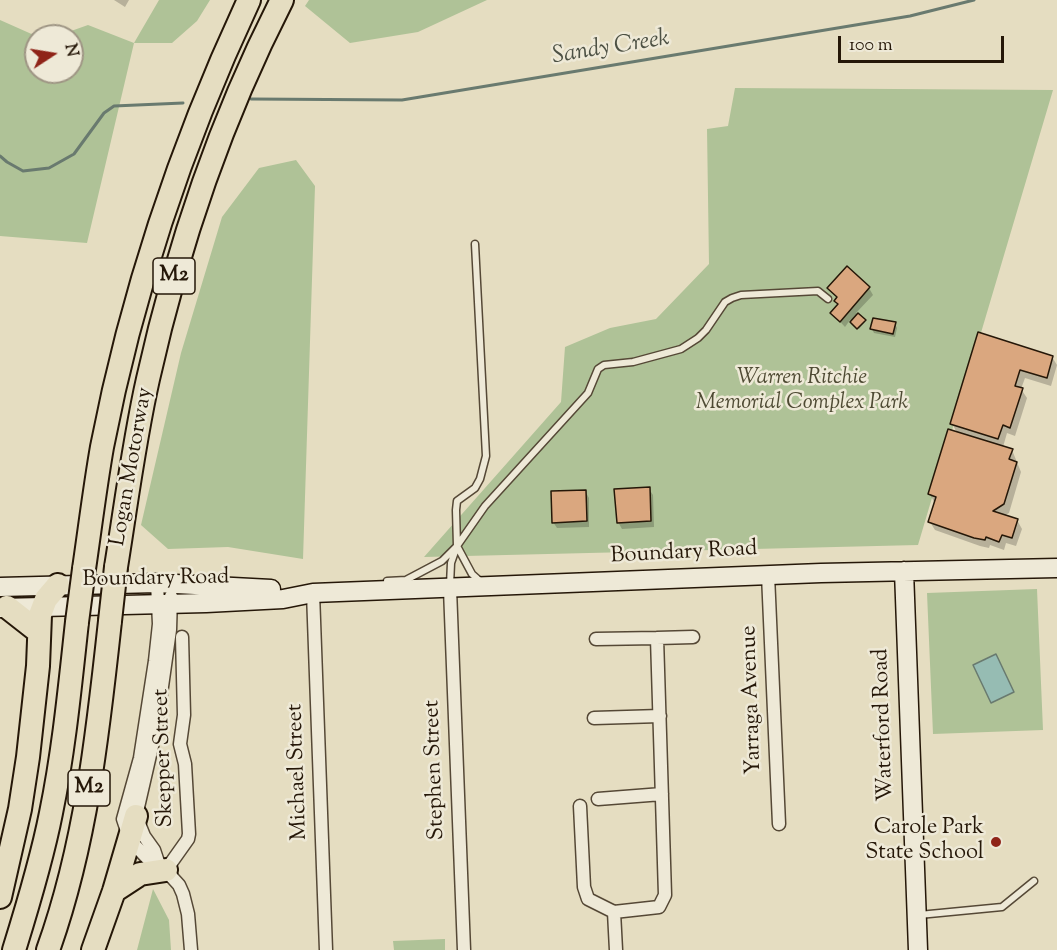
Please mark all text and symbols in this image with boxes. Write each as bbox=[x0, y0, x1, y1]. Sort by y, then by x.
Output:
north arrow bbox=[24, 24, 84, 84]
scale bar bbox=[841, 24, 1008, 62]
water label: Sandy Creek bbox=[550, 26, 672, 72]
text: 100 m bbox=[849, 33, 893, 59]
text: N bbox=[58, 42, 83, 59]
road number: M2 bbox=[153, 258, 195, 294]
park label: Warren Ritchie Memorial Complex Park bbox=[696, 366, 908, 418]
street label: Logan Motorway bbox=[106, 386, 160, 548]
street label: Boundary Road bbox=[610, 537, 758, 571]
street label: Boundary Road bbox=[82, 566, 230, 594]
street label: Yarraga Avenue bbox=[737, 625, 769, 775]
street label: Waterford Road bbox=[869, 648, 901, 802]
street label: Skepper Street bbox=[149, 688, 181, 828]
street label: Stephen Street bbox=[420, 699, 452, 841]
street label: Michael Street bbox=[283, 703, 315, 841]
road number: M2 bbox=[68, 770, 110, 806]
place label: Carole Park State School bbox=[865, 816, 984, 867]
marker: Carole Park State School bbox=[989, 835, 1003, 849]

